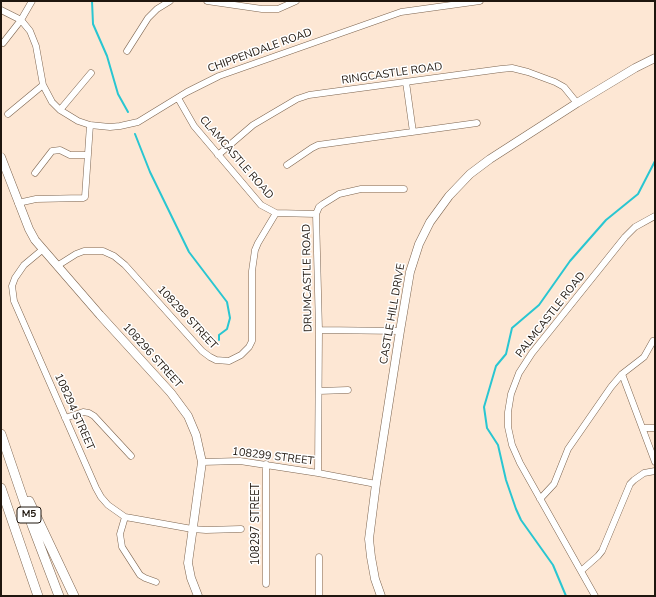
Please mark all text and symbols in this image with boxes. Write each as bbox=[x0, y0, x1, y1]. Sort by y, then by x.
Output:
street label: CHIPPENDALE ROAD bbox=[206, 26, 314, 76]
street label: RINGCASTLE ROAD bbox=[341, 60, 443, 88]
street label: CLAMCASTLE ROAD bbox=[196, 114, 276, 202]
street label: DRUMCASTLE ROAD bbox=[300, 224, 316, 332]
street label: CASTLE HILL DRIVE bbox=[378, 263, 408, 365]
street label: PALMCASTLE ROAD bbox=[513, 270, 589, 360]
street label: 108298 STREET bbox=[154, 283, 220, 353]
street label: 108296 STREET bbox=[120, 321, 184, 391]
street label: 108294 STREET bbox=[51, 372, 97, 452]
street label: 108299 STREET bbox=[231, 445, 315, 469]
street label: 108297 STREET bbox=[249, 483, 263, 565]
road number: M5 bbox=[17, 507, 41, 523]

